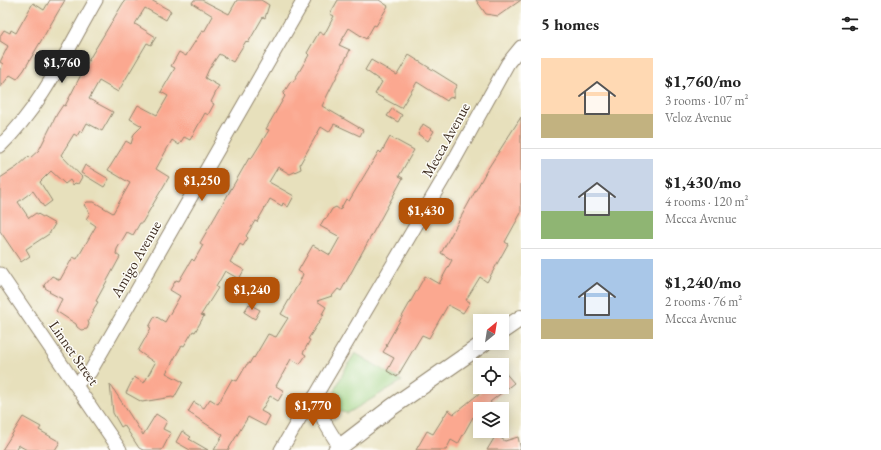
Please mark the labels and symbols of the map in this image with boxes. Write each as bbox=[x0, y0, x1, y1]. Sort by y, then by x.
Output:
pin: $1,760 bbox=[29, 50, 95, 84]
street label: Mecca Avenue bbox=[417, 99, 474, 181]
pin: $1,250 bbox=[169, 168, 235, 202]
pin: $1,430 bbox=[393, 198, 459, 232]
street label: Amigo Avenue bbox=[105, 217, 165, 301]
pin: $1,240 bbox=[219, 277, 285, 311]
north arrow bbox=[473, 314, 509, 350]
street label: Linnet Street bbox=[45, 317, 104, 389]
pin: $1,770 bbox=[280, 393, 346, 427]

